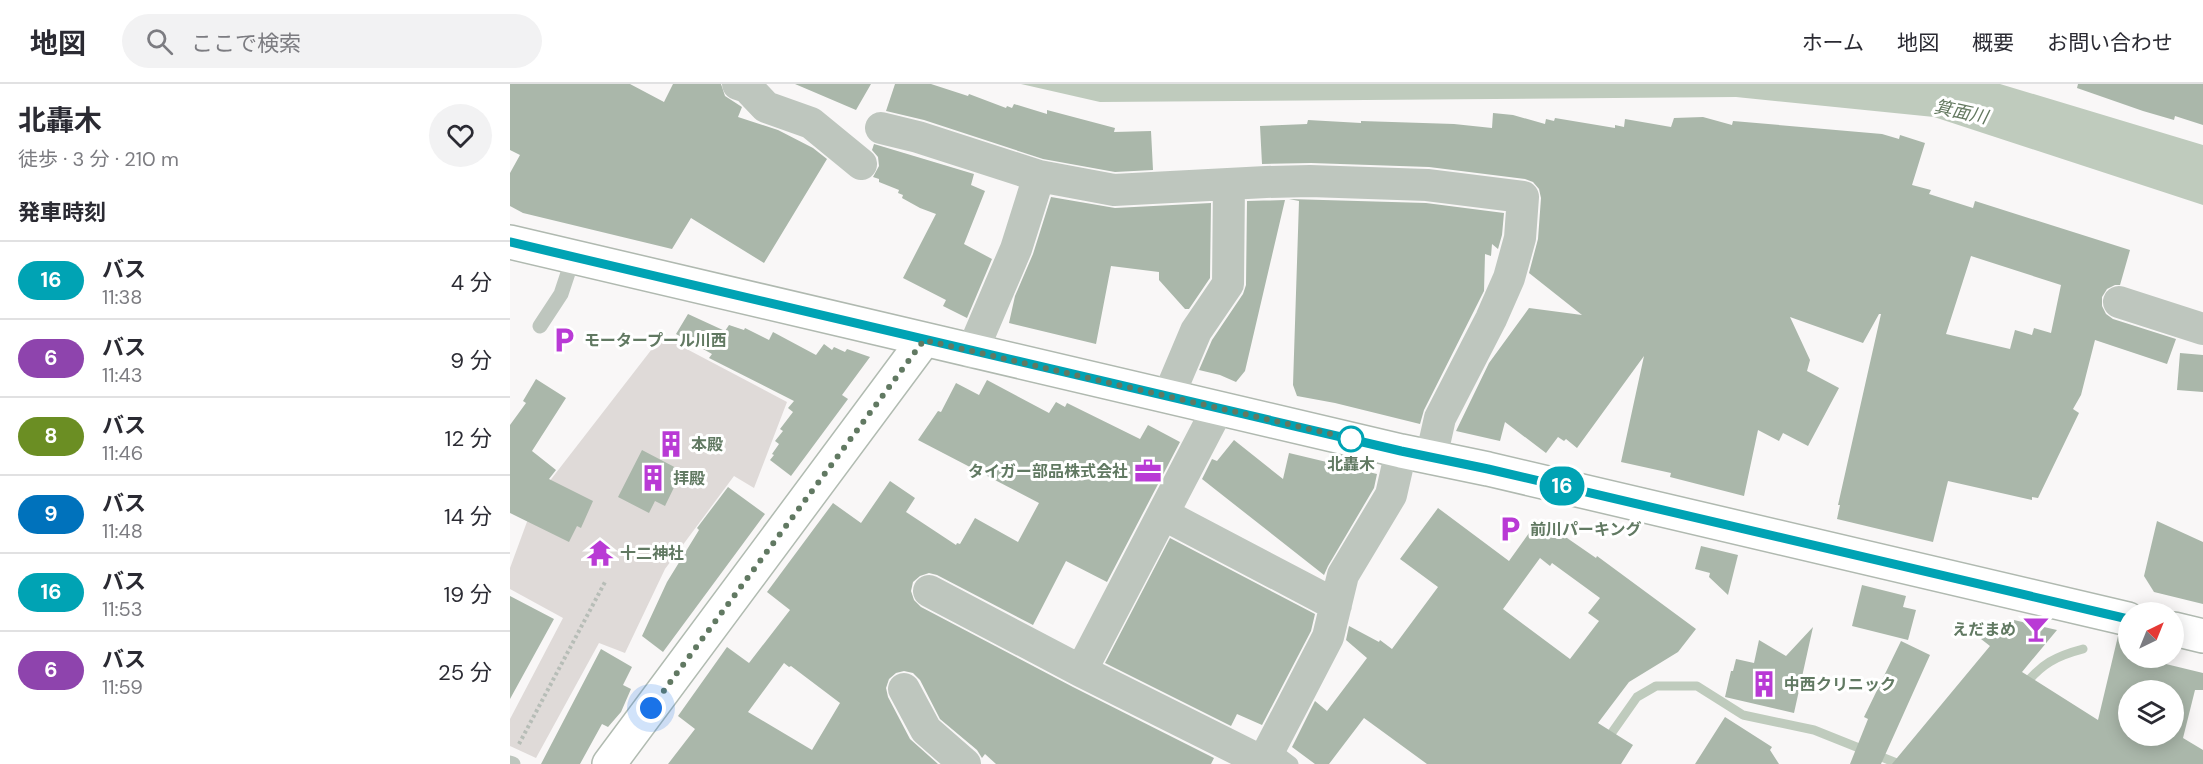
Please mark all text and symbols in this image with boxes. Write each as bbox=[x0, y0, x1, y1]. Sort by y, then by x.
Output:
search box bbox=[122, 14, 542, 68]
text: 地図 bbox=[30, 25, 86, 62]
icon: search bbox=[143, 25, 176, 58]
text: ここで検索 bbox=[191, 29, 301, 58]
text: ホーム bbox=[1802, 29, 1864, 57]
text: 地図 bbox=[1897, 29, 1939, 57]
text: 概要 bbox=[1972, 29, 2014, 57]
text: お問い合わせ bbox=[2047, 29, 2173, 57]
water label: 箕面川 bbox=[1932, 95, 1992, 130]
text: 北轟木 bbox=[18, 102, 102, 139]
button: heart bbox=[429, 104, 492, 167]
text: 徒歩 · 3 分 · 210 m bbox=[18, 146, 179, 172]
text: 発車時刻 bbox=[18, 198, 106, 227]
text: バス bbox=[102, 255, 146, 284]
text: 16 bbox=[41, 266, 61, 294]
text: 4 分 bbox=[451, 268, 492, 297]
text: 11:38 bbox=[102, 284, 143, 310]
parking icon: モータープール川西 bbox=[549, 325, 579, 355]
place label: モータープール川西 bbox=[584, 330, 727, 351]
text: バス bbox=[102, 333, 146, 362]
text: 6 bbox=[44, 344, 58, 372]
text: 9 分 bbox=[450, 346, 492, 375]
text: 11:43 bbox=[102, 362, 142, 388]
text: バス bbox=[102, 411, 146, 440]
text: 8 bbox=[44, 422, 58, 450]
text: 12 分 bbox=[445, 424, 492, 453]
marker: 北轟木 bbox=[1338, 426, 1364, 452]
building icon: 本殿 bbox=[656, 429, 686, 459]
place label: 本殿 bbox=[691, 434, 723, 455]
text: 11:46 bbox=[102, 440, 143, 466]
place label: 北轟木 bbox=[1327, 454, 1375, 475]
office icon: タイガー部品株式会社 bbox=[1133, 456, 1163, 486]
place label: タイガー部品株式会社 bbox=[968, 461, 1128, 482]
building icon: 拝殿 bbox=[638, 463, 668, 493]
line badge: 16 bbox=[1535, 466, 1589, 506]
place label: 拝殿 bbox=[673, 468, 705, 489]
text: 16 bbox=[1552, 472, 1572, 500]
text: バス bbox=[102, 489, 146, 518]
text: 9 bbox=[44, 500, 58, 528]
text: 14 分 bbox=[444, 502, 492, 531]
parking icon: 前川パーキング bbox=[1495, 514, 1525, 544]
text: 11:48 bbox=[102, 518, 143, 544]
place label: 前川パーキング bbox=[1530, 519, 1642, 540]
temple icon: 十二神社 bbox=[585, 538, 615, 568]
place label: 十二神社 bbox=[620, 543, 684, 564]
text: バス bbox=[102, 567, 146, 596]
text: 16 bbox=[41, 578, 61, 606]
text: 19 分 bbox=[443, 580, 492, 609]
text: 11:53 bbox=[102, 596, 143, 622]
north arrow bbox=[2118, 602, 2184, 668]
map controls bbox=[2118, 602, 2184, 746]
bar icon: えだまめ bbox=[2021, 614, 2051, 644]
place label: えだまめ bbox=[1952, 619, 2016, 640]
text: バス bbox=[102, 645, 146, 674]
text: 6 bbox=[44, 656, 58, 684]
text: 25 分 bbox=[438, 658, 492, 687]
building icon: 中西クリニック bbox=[1749, 669, 1779, 699]
text: 11:59 bbox=[102, 674, 143, 700]
place label: 中西クリニック bbox=[1784, 674, 1896, 695]
button: layers bbox=[2118, 680, 2184, 746]
your location bbox=[636, 693, 666, 723]

